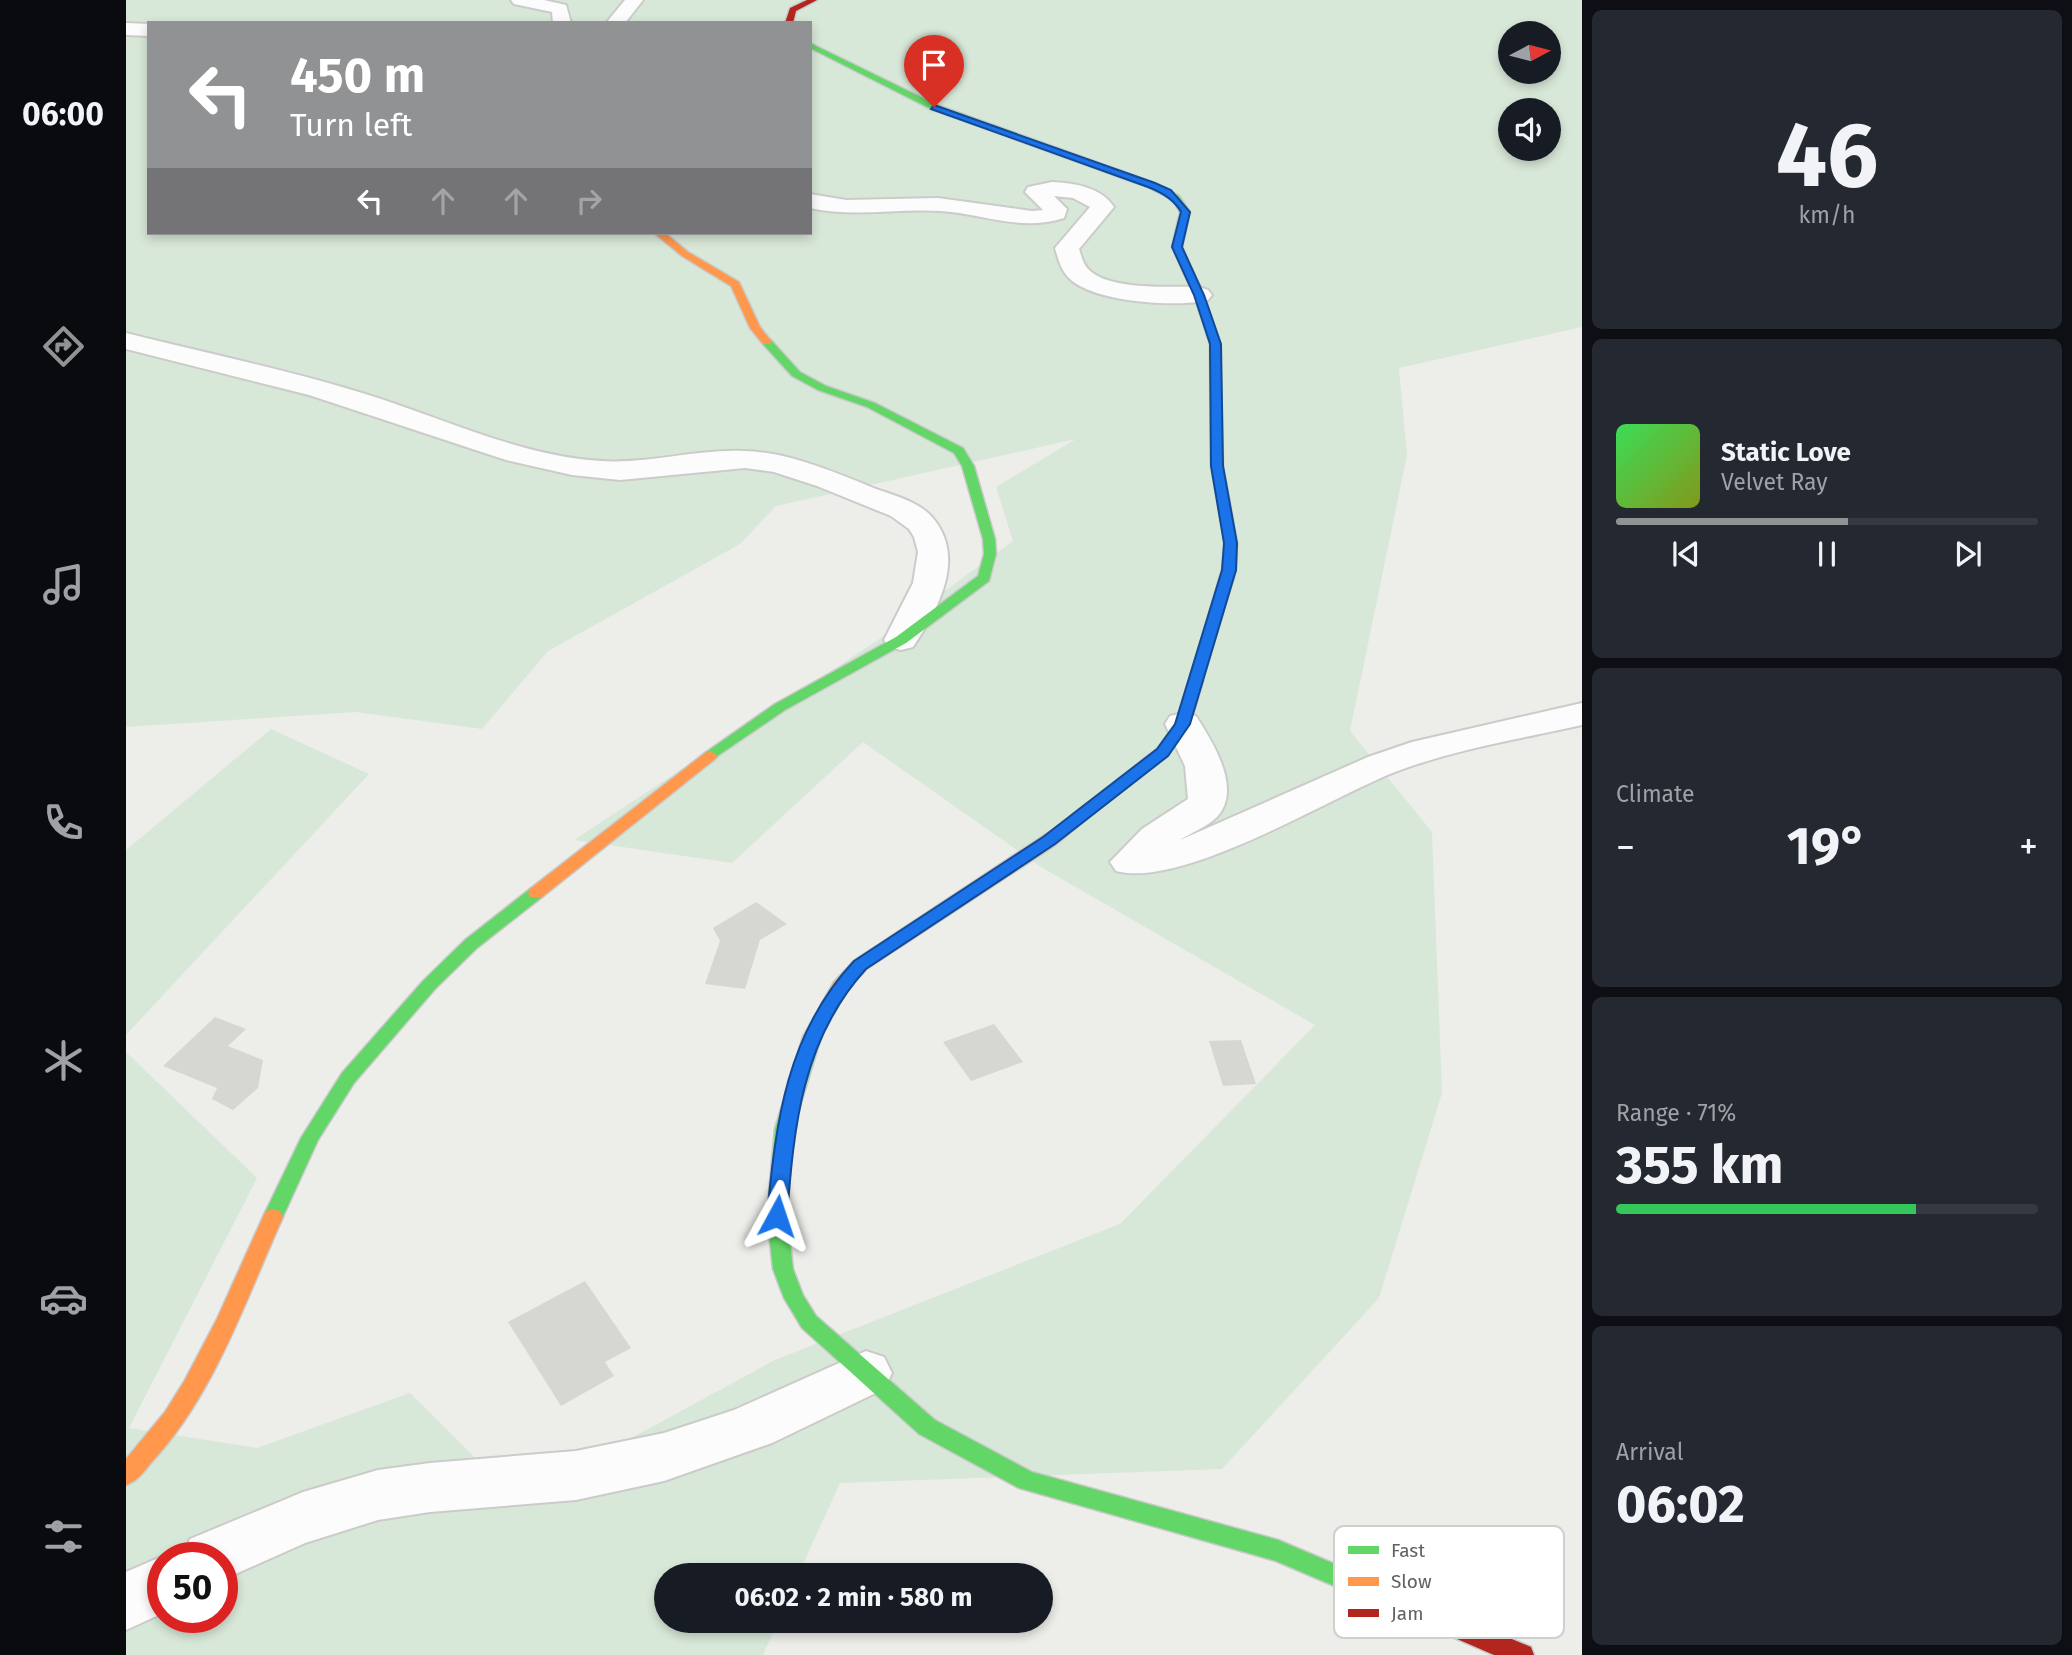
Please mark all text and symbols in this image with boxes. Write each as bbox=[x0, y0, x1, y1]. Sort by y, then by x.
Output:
north arrow bbox=[1498, 21, 1561, 84]
map controls bbox=[1498, 21, 1561, 161]
pin bbox=[904, 35, 964, 107]
text: 450 m bbox=[290, 46, 425, 105]
icon: arrive bbox=[915, 46, 953, 84]
icon: left bbox=[175, 49, 266, 140]
text: 06:00 bbox=[22, 95, 104, 133]
button: sound bbox=[1498, 98, 1561, 161]
text: 46 bbox=[1776, 101, 1878, 210]
text: Turn left bbox=[290, 106, 412, 144]
icon: left bbox=[351, 182, 389, 220]
icon: ahead bbox=[424, 182, 462, 220]
icon: ahead bbox=[497, 182, 535, 220]
icon: right bbox=[570, 182, 608, 220]
text: km/h bbox=[1799, 201, 1855, 229]
icon: directions bbox=[39, 322, 88, 371]
text: Static Love bbox=[1721, 437, 1851, 468]
text: Velvet Ray bbox=[1721, 468, 1828, 496]
icon: previous bbox=[1667, 535, 1705, 573]
icon: pause bbox=[1808, 535, 1846, 573]
icon: next bbox=[1949, 535, 1987, 573]
icon: music bbox=[39, 560, 88, 609]
text: Climate bbox=[1616, 780, 1695, 808]
icon: phone bbox=[39, 798, 88, 847]
text: 19° bbox=[1787, 815, 1867, 878]
text: − bbox=[1616, 824, 1635, 870]
text: + bbox=[2019, 824, 2038, 870]
icon: climate bbox=[39, 1036, 88, 1085]
text: Range · 71% bbox=[1616, 1099, 1736, 1127]
text: 355 km bbox=[1616, 1134, 1784, 1197]
position arrow bbox=[740, 1179, 814, 1253]
icon: car bbox=[39, 1274, 88, 1323]
text: Arrival bbox=[1616, 1438, 1683, 1466]
text: 06:02 bbox=[1616, 1473, 1745, 1536]
icon: filters bbox=[39, 1512, 88, 1561]
legend bbox=[1334, 1526, 1564, 1638]
text: Fast bbox=[1391, 1539, 1425, 1562]
speed limit sign: 50 bbox=[147, 1542, 238, 1633]
text: Slow bbox=[1391, 1570, 1432, 1593]
text: 06:02 · 2 min · 580 m bbox=[735, 1582, 972, 1613]
text: Jam bbox=[1391, 1602, 1423, 1625]

